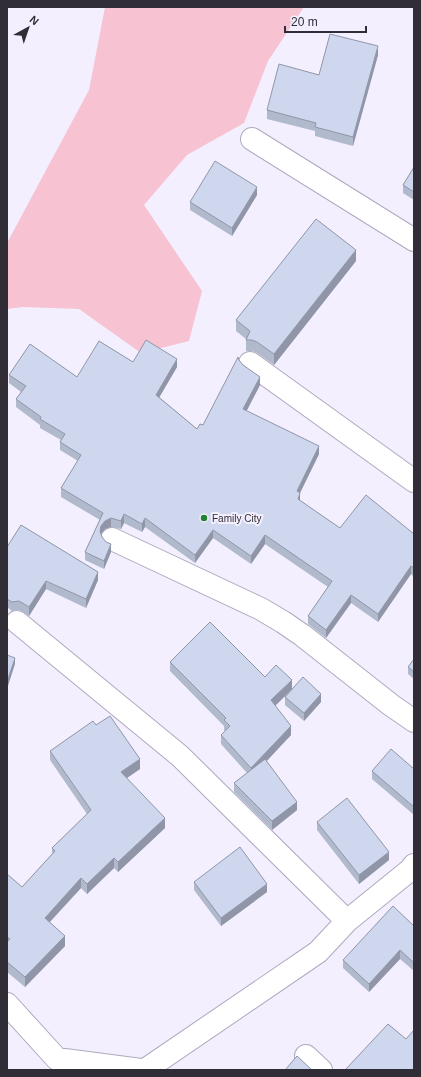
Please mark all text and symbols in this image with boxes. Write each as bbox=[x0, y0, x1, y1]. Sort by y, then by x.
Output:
north arrow bbox=[8, 8, 48, 48]
scale bar bbox=[285, 8, 366, 34]
text: N bbox=[28, 13, 41, 28]
text: 20 m bbox=[291, 15, 318, 29]
marker: Family City bbox=[199, 513, 209, 523]
place label: Family City bbox=[212, 513, 261, 524]

